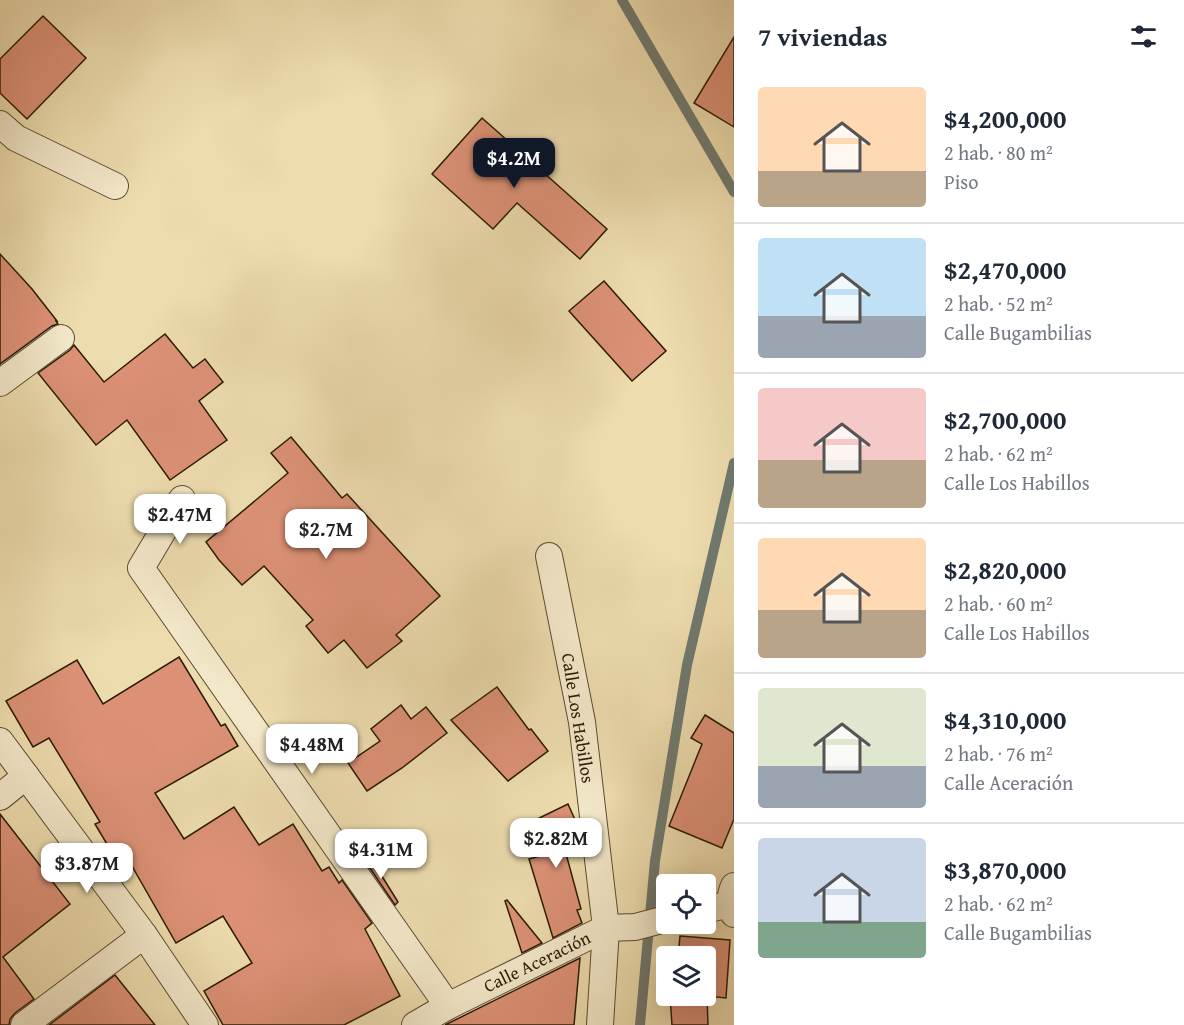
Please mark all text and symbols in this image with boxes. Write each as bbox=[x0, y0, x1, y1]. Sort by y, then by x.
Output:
text: 7 viviendas bbox=[758, 17, 888, 56]
icon: filters bbox=[1127, 20, 1160, 53]
text: $4,200,000 bbox=[944, 99, 1066, 138]
icon: home bbox=[806, 111, 878, 183]
pin: $4.2M bbox=[472, 138, 556, 189]
text: 2 hab. · 80 m² bbox=[944, 138, 1053, 167]
text: $4.2M bbox=[487, 143, 541, 172]
text: Piso bbox=[944, 167, 979, 196]
text: $2,470,000 bbox=[944, 250, 1066, 289]
icon: home bbox=[806, 262, 878, 334]
text: 2 hab. · 52 m² bbox=[944, 289, 1053, 318]
text: Calle Bugambilias bbox=[944, 318, 1092, 347]
text: $2,700,000 bbox=[944, 400, 1066, 439]
icon: home bbox=[806, 412, 878, 484]
text: 2 hab. · 62 m² bbox=[944, 439, 1053, 468]
text: Calle Los Habillos bbox=[944, 468, 1090, 497]
pin: $2.47M bbox=[131, 494, 229, 545]
text: $2.47M bbox=[148, 499, 212, 528]
pin: $2.7M bbox=[284, 509, 368, 560]
text: $2.7M bbox=[299, 514, 353, 543]
text: $2,820,000 bbox=[944, 550, 1066, 589]
icon: home bbox=[806, 562, 878, 634]
text: 2 hab. · 60 m² bbox=[944, 589, 1053, 618]
text: Calle Los Habillos bbox=[944, 618, 1090, 647]
street label: Calle Los Habillos bbox=[555, 651, 602, 785]
text: $4,310,000 bbox=[944, 700, 1066, 739]
icon: home bbox=[806, 712, 878, 784]
pin: $4.48M bbox=[263, 724, 361, 775]
text: $4.48M bbox=[280, 729, 344, 758]
text: 2 hab. · 76 m² bbox=[944, 739, 1053, 768]
text: Calle Aceración bbox=[944, 768, 1073, 797]
pin: $2.82M bbox=[507, 818, 605, 869]
text: $2.82M bbox=[524, 823, 588, 852]
pin: $4.31M bbox=[332, 829, 430, 880]
text: $4.31M bbox=[349, 834, 413, 863]
pin: $3.87M bbox=[38, 843, 136, 894]
text: $3.87M bbox=[55, 848, 119, 877]
text: $3,870,000 bbox=[944, 850, 1066, 889]
icon: home bbox=[806, 862, 878, 934]
map controls bbox=[656, 874, 716, 1006]
button: locate bbox=[656, 874, 716, 934]
text: 2 hab. · 62 m² bbox=[944, 889, 1053, 918]
text: Calle Bugambilias bbox=[944, 918, 1092, 947]
street label: Calle Aceración bbox=[479, 924, 595, 999]
button: layers bbox=[656, 946, 716, 1006]

